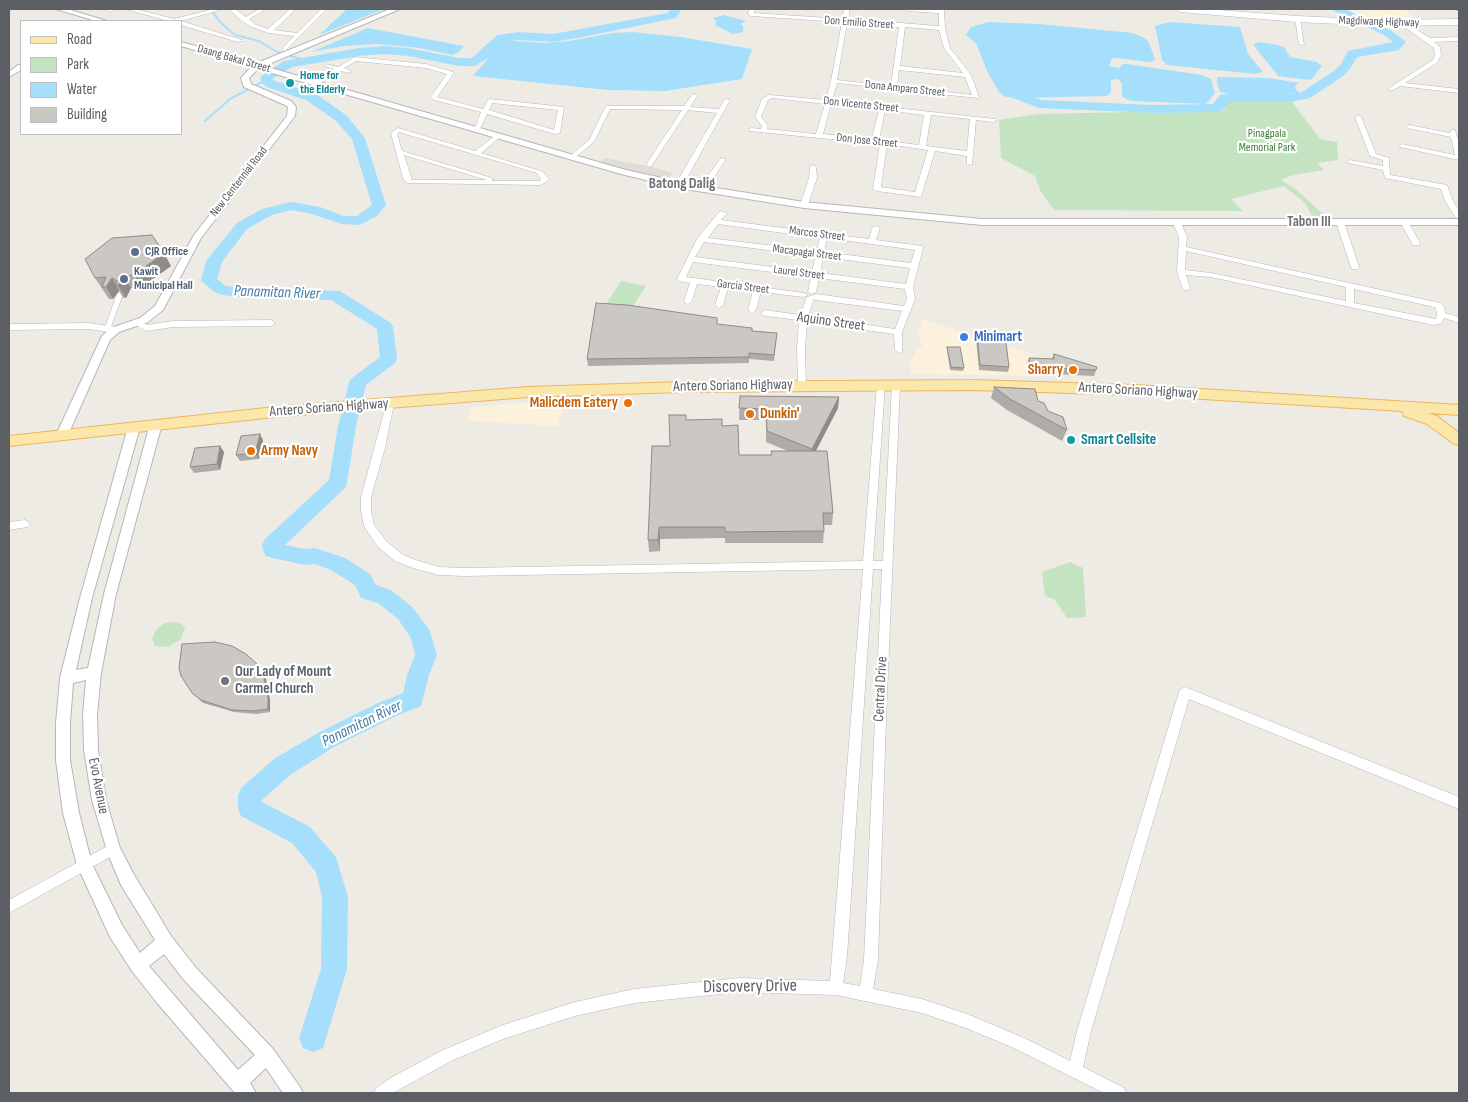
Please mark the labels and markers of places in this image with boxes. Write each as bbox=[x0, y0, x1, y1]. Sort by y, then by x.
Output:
place label: Home for the Elderly bbox=[300, 69, 345, 97]
marker: Home for the Elderly bbox=[284, 77, 296, 89]
place label: CJR Office bbox=[145, 245, 188, 259]
marker: CJR Office bbox=[129, 246, 141, 258]
place label: Kawit Municipal Hall bbox=[134, 265, 193, 293]
marker: Kawit Municipal Hall bbox=[118, 273, 130, 285]
place label: Minimart bbox=[974, 328, 1022, 346]
marker: Minimart bbox=[958, 331, 970, 343]
place label: Sharry bbox=[1028, 361, 1063, 379]
marker: Sharry bbox=[1067, 364, 1079, 376]
place label: Malicdem Eatery bbox=[530, 394, 618, 412]
marker: Malicdem Eatery bbox=[622, 397, 634, 409]
place label: Dunkin' bbox=[760, 405, 799, 423]
marker: Dunkin' bbox=[744, 408, 756, 420]
place label: Smart Cellsite bbox=[1081, 431, 1156, 449]
marker: Smart Cellsite bbox=[1065, 434, 1077, 446]
place label: Army Navy bbox=[261, 442, 318, 460]
marker: Army Navy bbox=[245, 445, 257, 457]
place label: Our Lady of Mount Carmel Church bbox=[235, 663, 331, 698]
marker: Our Lady of Mount Carmel Church bbox=[219, 675, 231, 687]

